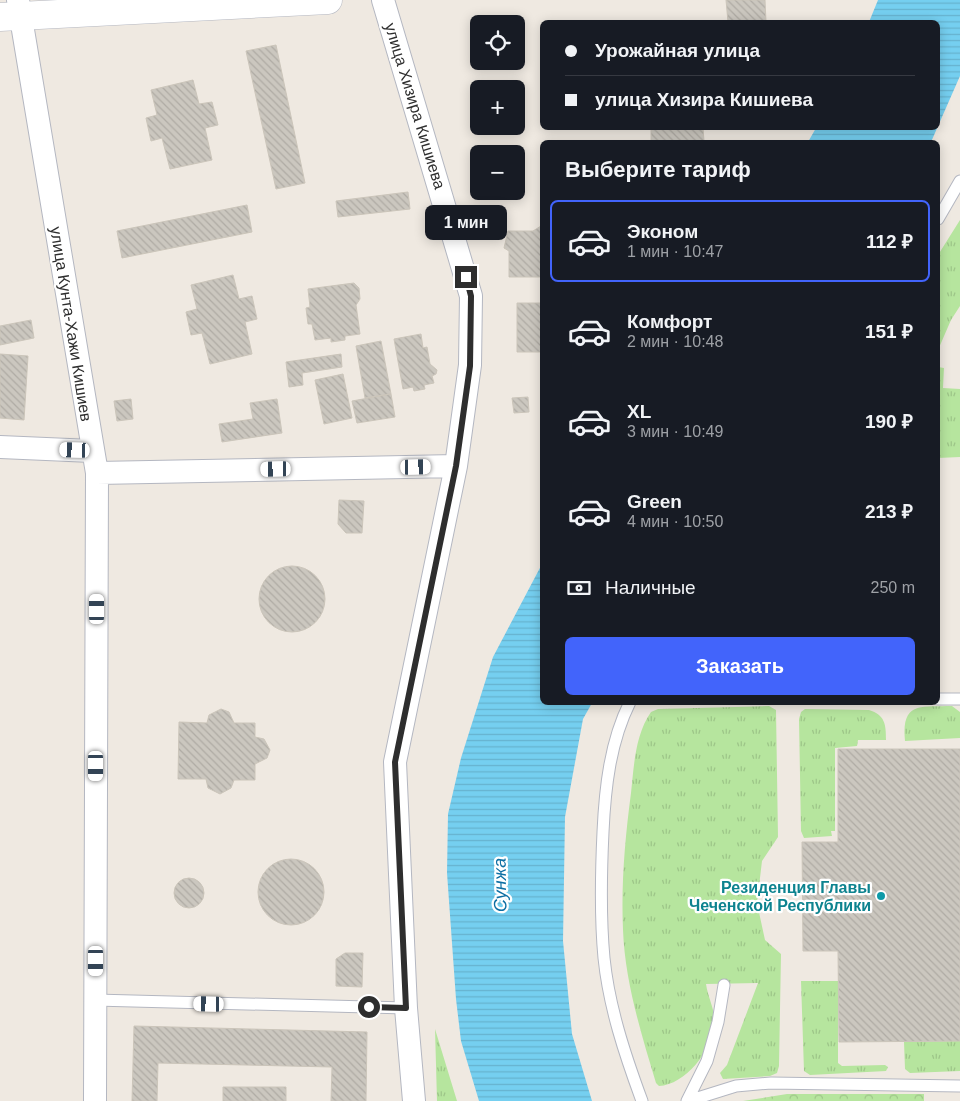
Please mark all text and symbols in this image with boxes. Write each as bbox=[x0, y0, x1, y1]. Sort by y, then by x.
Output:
map controls bbox=[470, 15, 525, 200]
button: locate bbox=[470, 15, 525, 70]
street label: улица Хизира Кишиева bbox=[382, 21, 448, 191]
text: Урожайная улица bbox=[595, 40, 760, 61]
button: + bbox=[470, 80, 525, 135]
text: улица Хизира Кишиева bbox=[595, 89, 813, 110]
button: − bbox=[470, 145, 525, 200]
text: Выберите тариф bbox=[565, 157, 751, 182]
callout: 1 мин bbox=[425, 204, 507, 240]
text: 1 мин bbox=[444, 214, 488, 231]
icon: car bbox=[567, 219, 612, 264]
text: Эконом bbox=[627, 221, 698, 242]
street label: улица Кунта-Хажи Кишиев bbox=[47, 225, 95, 423]
text: 112 ₽ bbox=[866, 231, 913, 252]
text: 1 мин · 10:47 bbox=[627, 243, 723, 260]
route end bbox=[455, 266, 477, 288]
icon: car bbox=[567, 309, 612, 354]
text: Комфорт bbox=[627, 311, 712, 332]
text: 151 ₽ bbox=[865, 321, 913, 342]
text: 2 мин · 10:48 bbox=[627, 333, 723, 350]
icon: car bbox=[567, 399, 612, 444]
text: XL bbox=[627, 401, 651, 422]
text: 190 ₽ bbox=[865, 411, 913, 432]
text: 3 мин · 10:49 bbox=[627, 423, 723, 440]
car bbox=[59, 442, 90, 458]
car bbox=[400, 459, 431, 475]
car bbox=[260, 461, 291, 477]
icon: car bbox=[567, 489, 612, 534]
text: Green bbox=[627, 491, 682, 512]
text: 213 ₽ bbox=[865, 501, 913, 522]
text: 4 мин · 10:50 bbox=[627, 513, 723, 530]
icon: cash bbox=[565, 574, 593, 602]
text: Наличные bbox=[605, 577, 696, 598]
text: 250 m bbox=[871, 579, 915, 596]
car bbox=[89, 594, 104, 624]
button: Заказать bbox=[565, 637, 915, 695]
car bbox=[88, 751, 103, 781]
water label: Сунжа bbox=[490, 858, 510, 912]
place label: Резиденция Главы Чеченской Республики bbox=[689, 879, 871, 914]
marker: Резиденция Главы Чеченской Республики bbox=[875, 890, 887, 902]
car bbox=[88, 946, 103, 976]
car bbox=[193, 996, 224, 1012]
route start bbox=[358, 996, 380, 1018]

